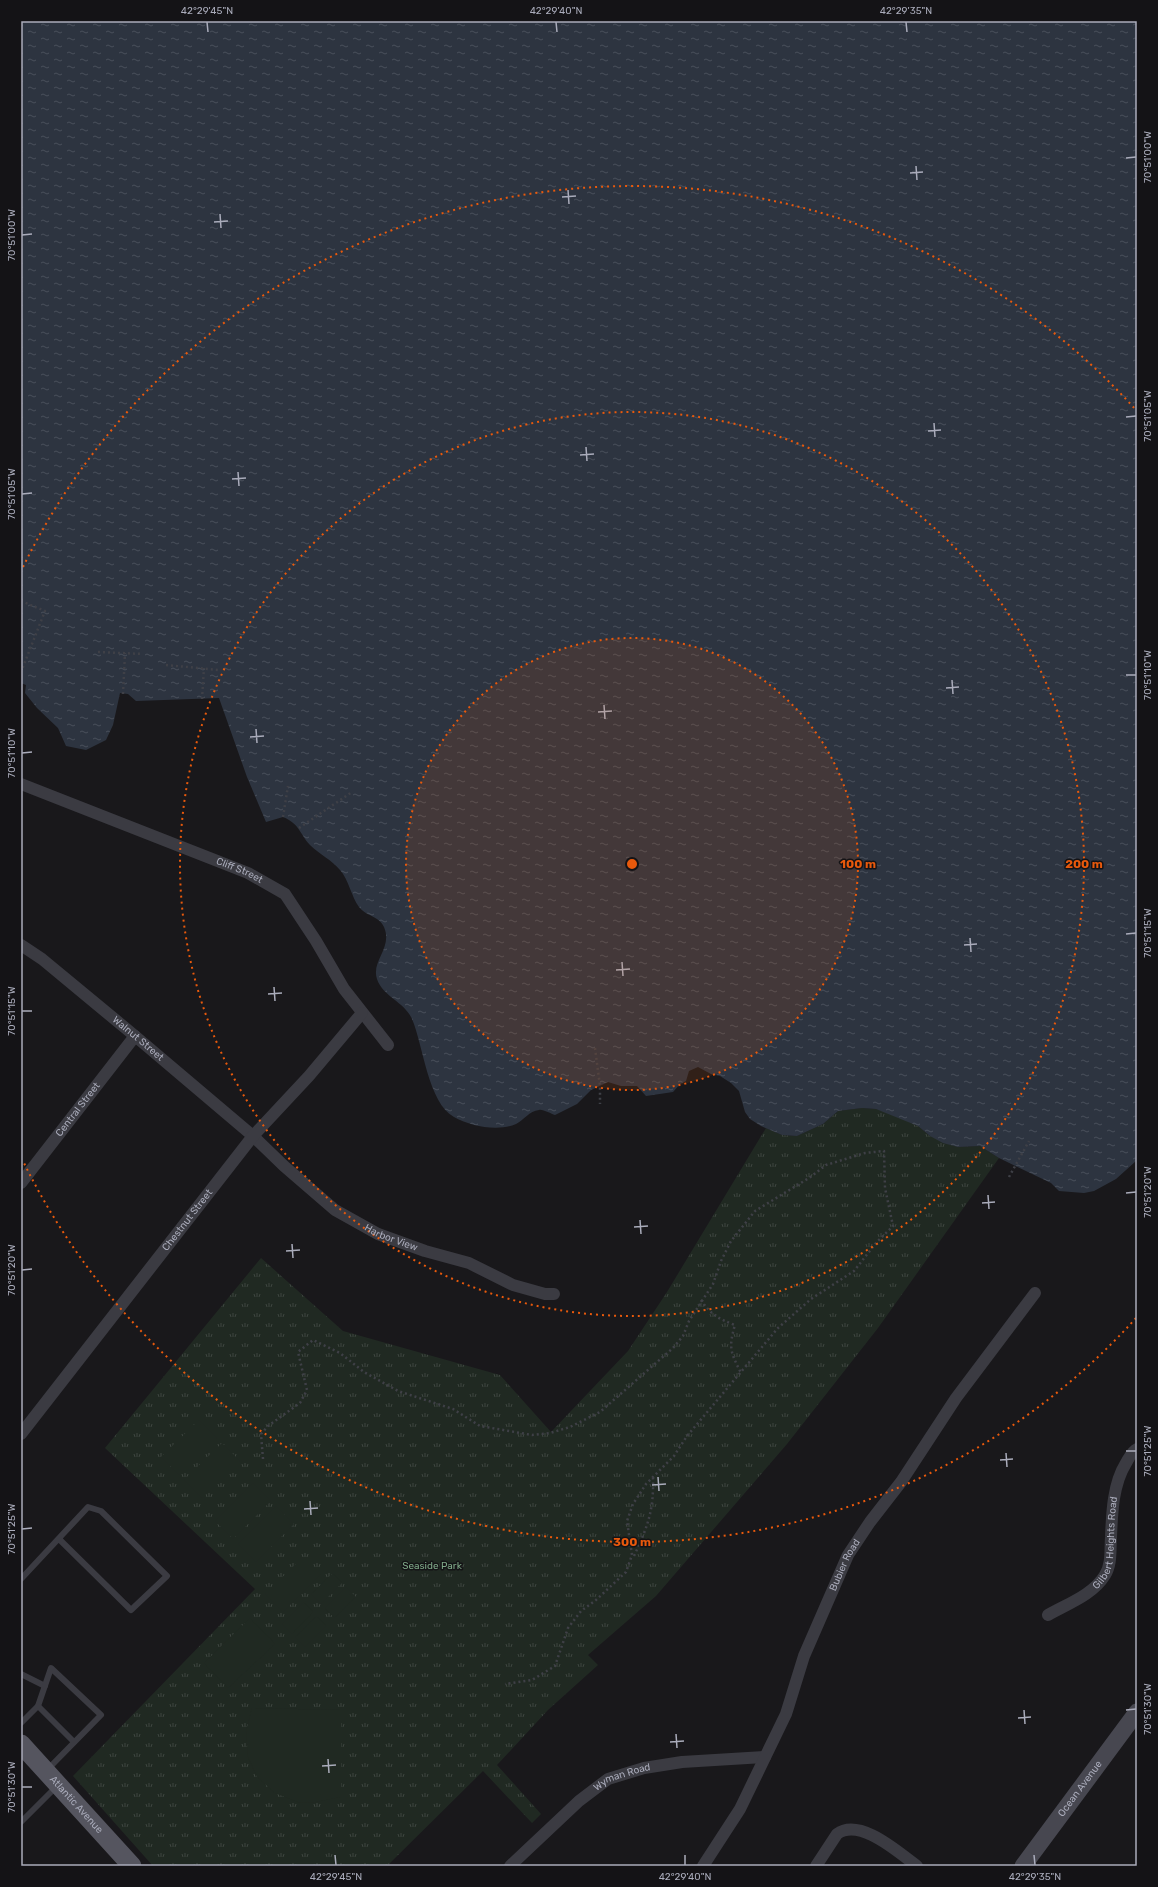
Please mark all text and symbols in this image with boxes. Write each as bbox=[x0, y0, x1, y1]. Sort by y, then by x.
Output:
text: 42°29'45"N bbox=[181, 5, 233, 17]
text: 42°29'40"N bbox=[530, 5, 582, 17]
text: 42°29'35"N bbox=[880, 5, 932, 17]
text: 70°51'00"W bbox=[1142, 131, 1154, 183]
text: 70°51'00"W bbox=[6, 209, 18, 261]
text: 70°51'05"W bbox=[1142, 390, 1154, 442]
text: 70°51'05"W bbox=[6, 468, 18, 520]
text: 70°51'10"W bbox=[1142, 650, 1154, 700]
text: 70°51'10"W bbox=[6, 728, 18, 778]
street label: Cliff Street bbox=[214, 855, 265, 886]
centre of rings bbox=[625, 857, 639, 871]
text: 100 m bbox=[840, 857, 876, 871]
text: 200 m bbox=[1065, 857, 1103, 871]
text: 70°51'15"W bbox=[1142, 908, 1154, 958]
text: 70°51'15"W bbox=[6, 986, 18, 1036]
street label: Walnut Street bbox=[110, 1014, 166, 1064]
street label: Central Street bbox=[53, 1080, 103, 1139]
text: 70°51'20"W bbox=[1142, 1166, 1154, 1218]
street label: Chestnut Street bbox=[160, 1187, 215, 1253]
street label: Harbor View bbox=[362, 1222, 419, 1254]
text: 70°51'20"W bbox=[6, 1244, 18, 1296]
text: 70°51'25"W bbox=[1142, 1425, 1154, 1477]
street label: Gilbert Heights Road bbox=[1090, 1496, 1120, 1592]
text: 70°51'25"W bbox=[6, 1503, 18, 1555]
text: 300 m bbox=[613, 1535, 651, 1549]
street label: Bubier Road bbox=[827, 1537, 863, 1593]
park label: Seaside Park bbox=[402, 1560, 463, 1572]
text: 70°51'30"W bbox=[1142, 1683, 1154, 1735]
street label: Ocean Avenue bbox=[1055, 1758, 1105, 1819]
text: 70°51'30"W bbox=[6, 1761, 18, 1813]
street label: Wyman Road bbox=[591, 1761, 651, 1794]
street label: Atlantic Avenue bbox=[47, 1773, 106, 1836]
text: 42°29'45"N bbox=[310, 1871, 362, 1883]
text: 42°29'40"N bbox=[659, 1871, 711, 1883]
text: 42°29'35"N bbox=[1009, 1871, 1061, 1883]

